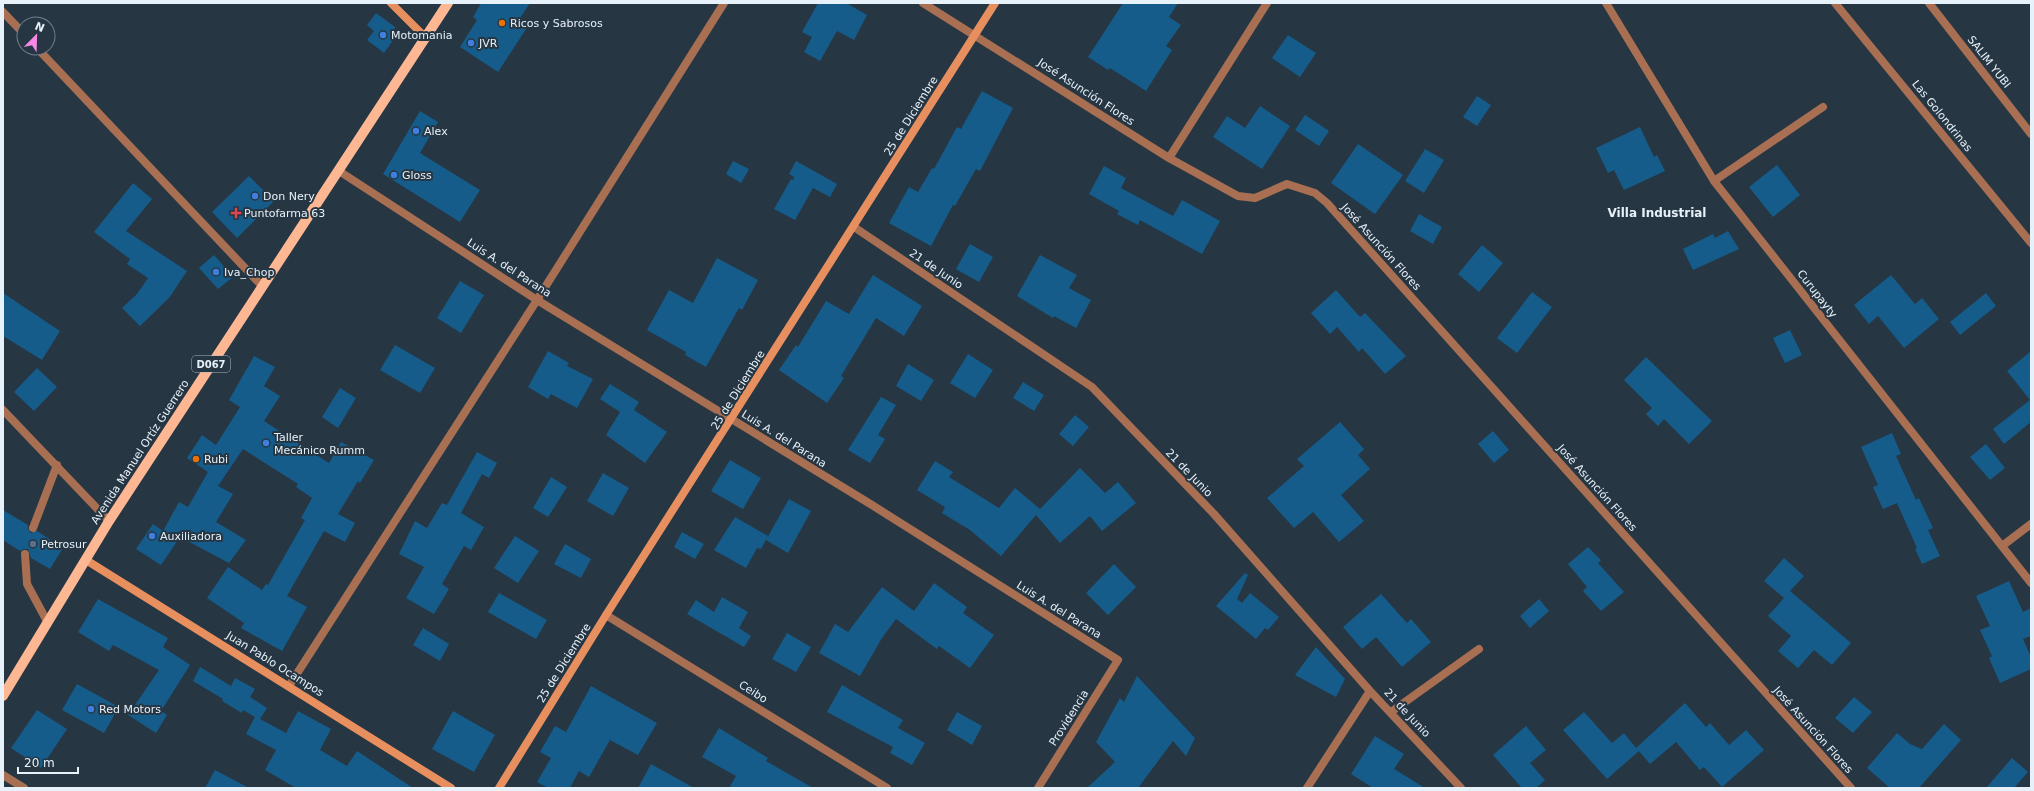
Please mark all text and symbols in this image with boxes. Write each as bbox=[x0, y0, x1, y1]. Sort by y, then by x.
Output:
north arrow bbox=[16, 16, 56, 56]
place label: Ricos y Sabrosos bbox=[510, 17, 603, 30]
marker: Ricos y Sabrosos bbox=[497, 18, 507, 28]
text: N bbox=[33, 19, 46, 35]
place label: Motomania bbox=[391, 29, 453, 42]
marker: Motomania bbox=[378, 30, 388, 40]
street label: SALIM YUBI bbox=[1965, 33, 2013, 91]
place label: JVR bbox=[478, 37, 498, 50]
marker: JVR bbox=[466, 38, 476, 48]
street label: José Asunción Flores bbox=[1034, 55, 1137, 128]
street label: 25 de Diciembre bbox=[881, 74, 941, 158]
street label: Las Golondrinas bbox=[1909, 78, 1975, 155]
place label: Alex bbox=[424, 125, 448, 138]
marker: Alex bbox=[411, 126, 421, 136]
place label: Gloss bbox=[402, 169, 432, 182]
marker: Gloss bbox=[389, 170, 399, 180]
place label: Don Nery bbox=[263, 190, 315, 203]
marker: Don Nery bbox=[250, 191, 260, 201]
street label: José Asunción Flores bbox=[1338, 200, 1424, 293]
district label: Villa Industrial bbox=[1608, 206, 1706, 220]
place label: Puntofarma 63 bbox=[244, 207, 325, 220]
marker: Puntofarma 63 bbox=[231, 208, 241, 218]
street label: Luis A. del Parana bbox=[464, 236, 554, 300]
street label: 21 de Junio bbox=[907, 246, 965, 292]
place label: Iva_Chop bbox=[224, 266, 274, 279]
marker: Iva_Chop bbox=[211, 267, 221, 277]
street label: Curupayty bbox=[1794, 267, 1840, 321]
street label: 25 de Diciembre bbox=[708, 348, 768, 432]
road number: D067 bbox=[192, 356, 230, 372]
street label: Avenida Manuel Ortíz Guerrero bbox=[88, 377, 192, 527]
street label: Luis A. del Parana bbox=[739, 408, 829, 470]
place label: Taller Mecánico Rumm bbox=[273, 431, 365, 457]
marker: Taller Mecánico Rumm bbox=[261, 438, 271, 448]
street label: José Asunción Flores bbox=[1554, 441, 1640, 534]
street label: 21 de Junio bbox=[1163, 446, 1215, 500]
place label: Rubi bbox=[204, 453, 228, 466]
marker: Rubi bbox=[191, 454, 201, 464]
place label: Auxiliadora bbox=[160, 530, 222, 543]
marker: Auxiliadora bbox=[147, 531, 157, 541]
place label: Petrosur bbox=[41, 538, 87, 551]
marker: Petrosur bbox=[28, 539, 38, 549]
street label: Luis A. del Parana bbox=[1014, 579, 1104, 641]
street label: 25 de Diciembre bbox=[534, 621, 594, 705]
street label: Juan Pablo Ocampos bbox=[223, 628, 326, 699]
street label: Ceibo bbox=[736, 678, 770, 706]
street label: José Asunción Flores bbox=[1770, 683, 1856, 776]
street label: 21 de Junio bbox=[1381, 686, 1433, 740]
street label: Providencia bbox=[1047, 688, 1091, 748]
place label: Red Motors bbox=[99, 703, 161, 716]
marker: Red Motors bbox=[86, 704, 96, 714]
scale bar bbox=[18, 749, 78, 775]
text: 20 m bbox=[24, 756, 55, 770]

